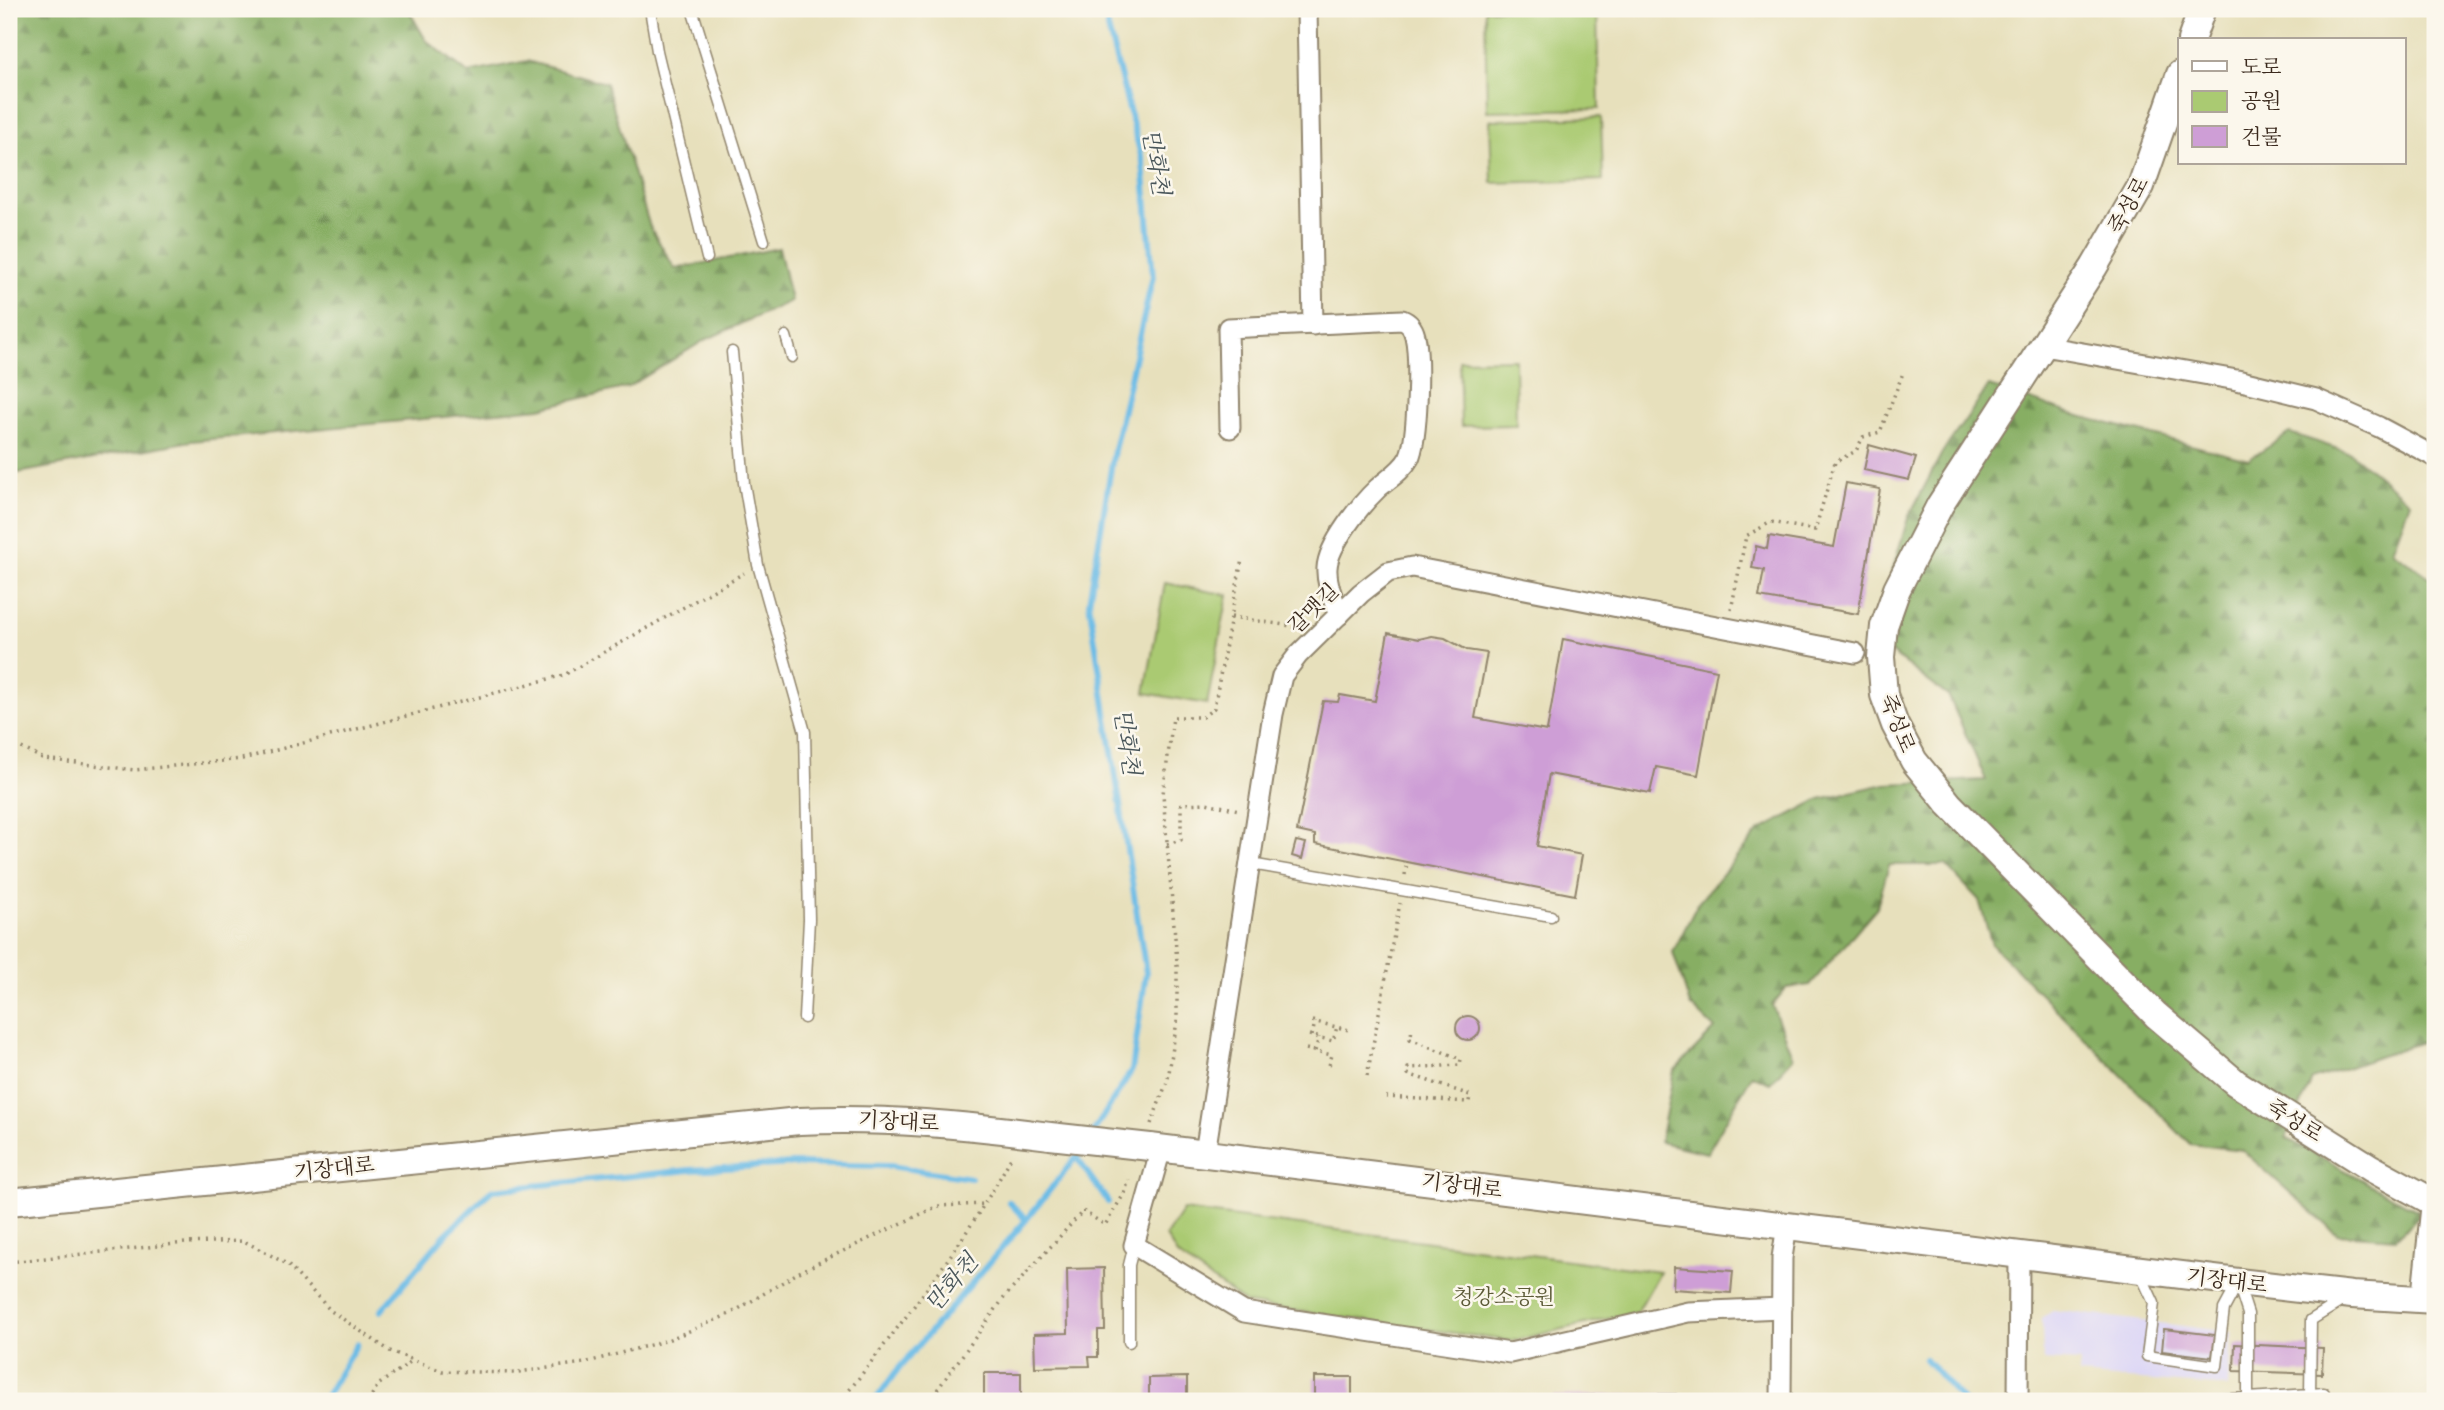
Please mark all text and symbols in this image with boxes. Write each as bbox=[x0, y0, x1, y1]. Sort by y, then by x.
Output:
legend bbox=[2178, 38, 2406, 164]
text: 도로 bbox=[2241, 51, 2282, 82]
text: 공원 bbox=[2241, 85, 2282, 116]
text: 건물 bbox=[2241, 121, 2282, 152]
water label: 만화천 bbox=[1135, 126, 1179, 199]
street label: 죽성로 bbox=[2100, 171, 2156, 239]
street label: 갈맷길 bbox=[1281, 576, 1345, 640]
street label: 죽성로 bbox=[1872, 689, 1924, 757]
water label: 만화천 bbox=[1106, 707, 1150, 779]
street label: 죽성로 bbox=[2261, 1091, 2329, 1149]
street label: 기장대로 bbox=[858, 1103, 940, 1139]
street label: 기장대로 bbox=[292, 1148, 376, 1188]
street label: 기장대로 bbox=[1420, 1165, 1504, 1205]
water label: 만화천 bbox=[917, 1244, 986, 1318]
street label: 기장대로 bbox=[2185, 1260, 2269, 1300]
park label: 청강소공원 bbox=[1453, 1281, 1555, 1312]

